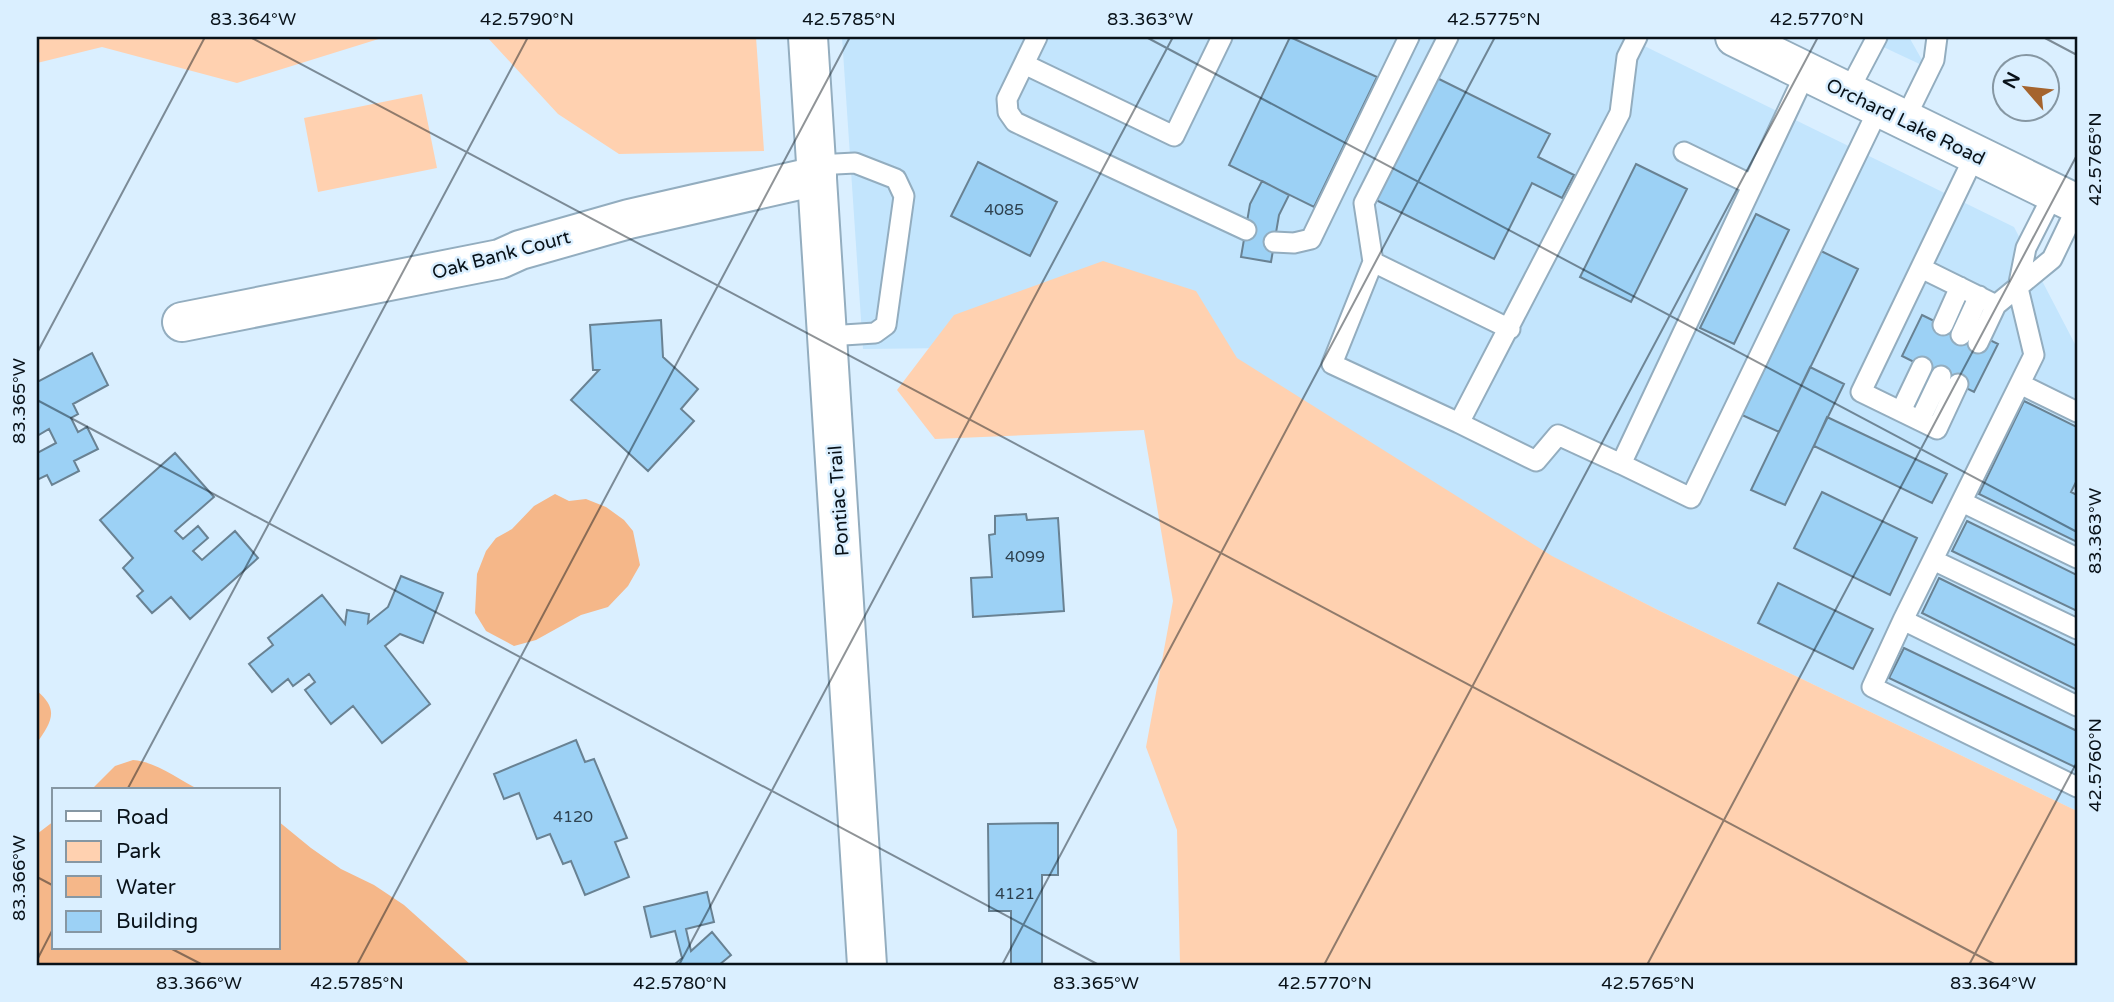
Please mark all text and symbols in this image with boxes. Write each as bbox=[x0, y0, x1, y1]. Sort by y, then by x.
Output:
text: 83.364°W bbox=[210, 8, 296, 30]
text: 42.5790°N bbox=[480, 8, 574, 30]
text: 42.5785°N bbox=[802, 8, 896, 30]
text: 83.363°W bbox=[1107, 8, 1193, 30]
text: 42.5775°N bbox=[1447, 8, 1541, 30]
text: 42.5770°N bbox=[1770, 8, 1864, 30]
north arrow bbox=[1992, 52, 2062, 122]
text: N bbox=[1999, 69, 2025, 92]
street label: Orchard Lake Road bbox=[1823, 74, 1988, 170]
text: 42.5765°N bbox=[2084, 112, 2106, 206]
house number: 4085 bbox=[984, 200, 1024, 220]
street label: Oak Bank Court bbox=[430, 226, 573, 284]
text: 83.365°W bbox=[8, 358, 30, 444]
street label: Pontiac Trail bbox=[824, 445, 854, 557]
text: 83.363°W bbox=[2084, 488, 2106, 574]
house number: 4099 bbox=[1005, 547, 1045, 567]
text: 42.5760°N bbox=[2084, 718, 2106, 812]
legend bbox=[52, 788, 280, 950]
text: Road bbox=[116, 805, 169, 830]
house number: 4120 bbox=[553, 807, 593, 827]
text: 83.366°W bbox=[8, 835, 30, 921]
text: Park bbox=[116, 839, 161, 864]
text: Water bbox=[116, 875, 176, 900]
house number: 4121 bbox=[995, 884, 1035, 904]
text: Building bbox=[116, 909, 198, 934]
text: 83.366°W bbox=[156, 972, 242, 994]
text: 42.5785°N bbox=[310, 972, 404, 994]
text: 42.5780°N bbox=[633, 972, 727, 994]
text: 83.365°W bbox=[1053, 972, 1139, 994]
text: 42.5770°N bbox=[1278, 972, 1372, 994]
text: 42.5765°N bbox=[1601, 972, 1695, 994]
text: 83.364°W bbox=[1950, 972, 2036, 994]

